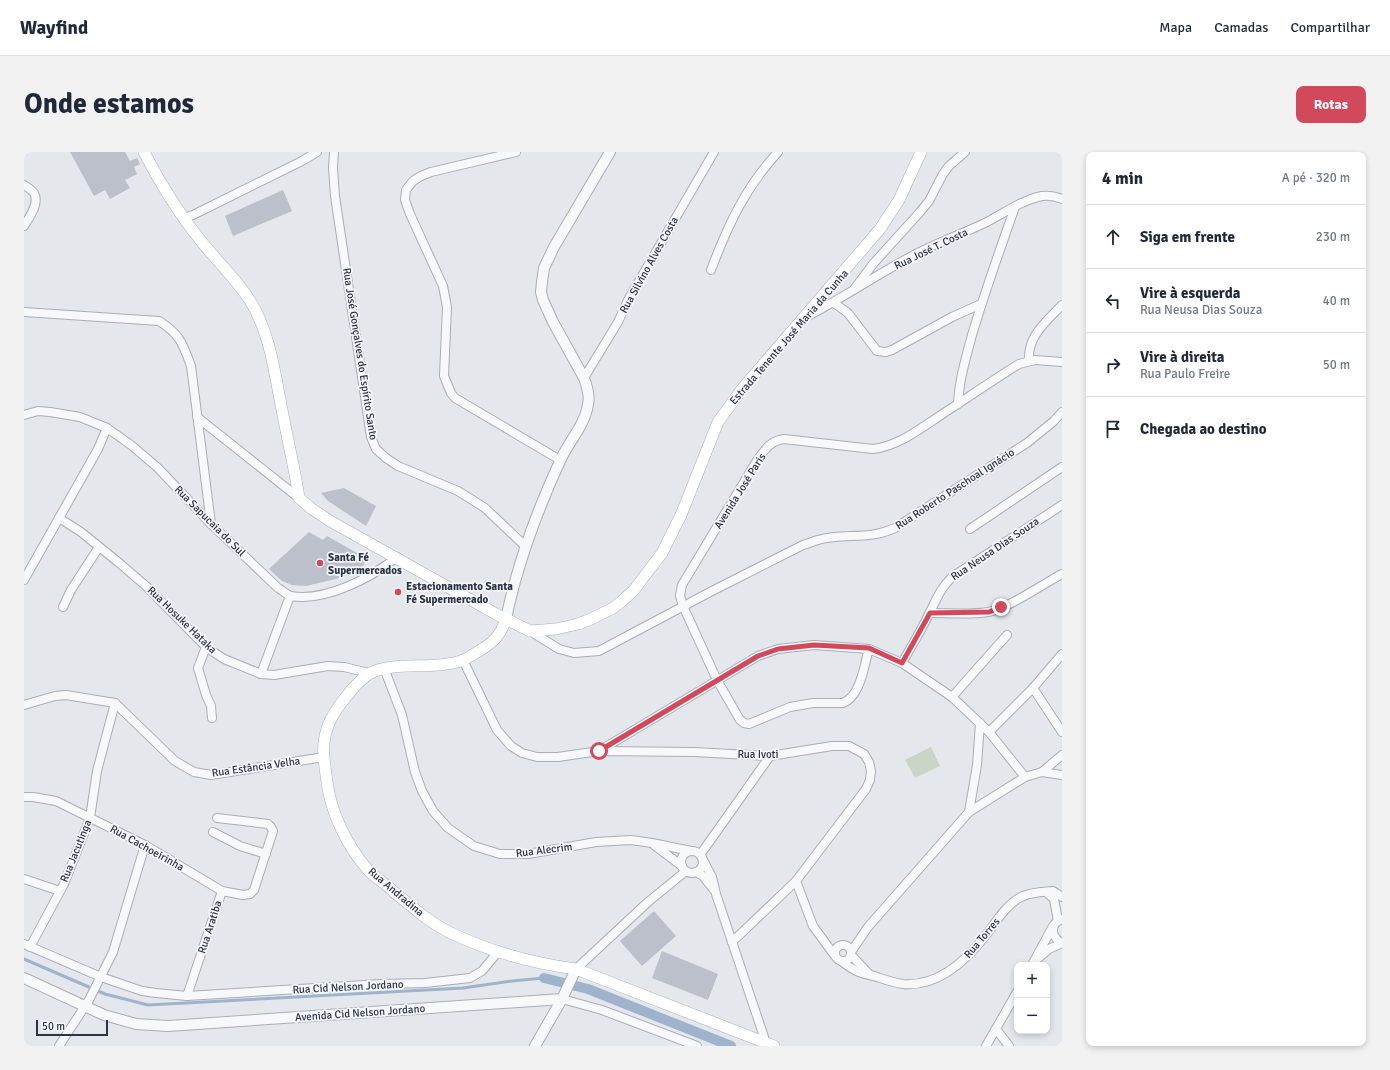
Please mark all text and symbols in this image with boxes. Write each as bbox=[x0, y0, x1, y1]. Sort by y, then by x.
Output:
text: Wayfind bbox=[20, 16, 88, 40]
text: Mapa bbox=[1159, 19, 1192, 36]
text: Camadas bbox=[1214, 19, 1268, 36]
text: Compartilhar bbox=[1290, 19, 1370, 36]
button: Rotas bbox=[1296, 86, 1366, 123]
text: Onde estamos bbox=[24, 87, 194, 121]
text: 4 min bbox=[1102, 168, 1143, 189]
text: A pé · 320 m bbox=[1282, 170, 1350, 186]
street label: Rua Silvino Alves Costa bbox=[617, 214, 681, 316]
street label: Rua José T. Costa bbox=[892, 225, 970, 272]
icon: ahead bbox=[1102, 226, 1124, 248]
text: Siga em frente bbox=[1140, 228, 1235, 246]
text: 230 m bbox=[1316, 229, 1350, 245]
street label: Rua José Gonçalves do Espírito Santo bbox=[340, 267, 380, 441]
street label: Estrada Tenente José Maria da Cunha bbox=[727, 267, 851, 407]
text: Vire à esquerda bbox=[1140, 284, 1240, 302]
icon: left bbox=[1102, 290, 1124, 312]
text: 40 m bbox=[1323, 293, 1350, 309]
text: Rua Neusa Dias Souza bbox=[1140, 302, 1262, 318]
text: Vire à direita bbox=[1140, 348, 1224, 366]
icon: right bbox=[1102, 354, 1124, 376]
text: 50 m bbox=[1323, 357, 1350, 373]
text: Rua Paulo Freire bbox=[1140, 366, 1230, 382]
icon: arrive bbox=[1102, 418, 1124, 440]
text: Chegada ao destino bbox=[1140, 420, 1267, 438]
street label: Rua Roberto Paschoal Ignácio bbox=[893, 446, 1017, 532]
street label: Avenida José Paris bbox=[712, 451, 769, 531]
street label: Rua Sapucaia do Sul bbox=[172, 483, 248, 559]
street label: Rua Neusa Dias Souza bbox=[948, 514, 1042, 583]
place label: Santa Fé Supermercados bbox=[328, 551, 402, 577]
marker: Santa Fé Supermercados bbox=[315, 558, 325, 568]
place label: Estacionamento Santa Fé Supermercado bbox=[406, 580, 513, 606]
street label: Rua Hosuke Hataka bbox=[145, 584, 220, 657]
marker: Estacionamento Santa Fé Supermercado bbox=[393, 587, 403, 597]
route end bbox=[992, 598, 1010, 616]
route start bbox=[590, 742, 608, 760]
street label: Rua Ivoti bbox=[737, 748, 779, 761]
street label: Rua Estância Velha bbox=[211, 754, 301, 780]
street label: Rua Jacutinga bbox=[58, 818, 95, 884]
street label: Rua Cachoeirinha bbox=[108, 822, 187, 874]
street label: Rua Alecrim bbox=[515, 840, 573, 860]
street label: Rua Andradina bbox=[365, 865, 427, 919]
street label: Rua Aratiba bbox=[195, 899, 225, 955]
street label: Rua Torres bbox=[961, 915, 1003, 961]
map controls bbox=[1014, 962, 1050, 1034]
button: + bbox=[1014, 962, 1050, 998]
street label: Rua Cid Nelson Jordano bbox=[292, 978, 404, 996]
button: − bbox=[1014, 998, 1050, 1034]
street label: Avenida Cid Nelson Jordano bbox=[294, 1002, 426, 1024]
scale bar bbox=[36, 1018, 108, 1037]
text: 50 m bbox=[42, 1020, 65, 1033]

